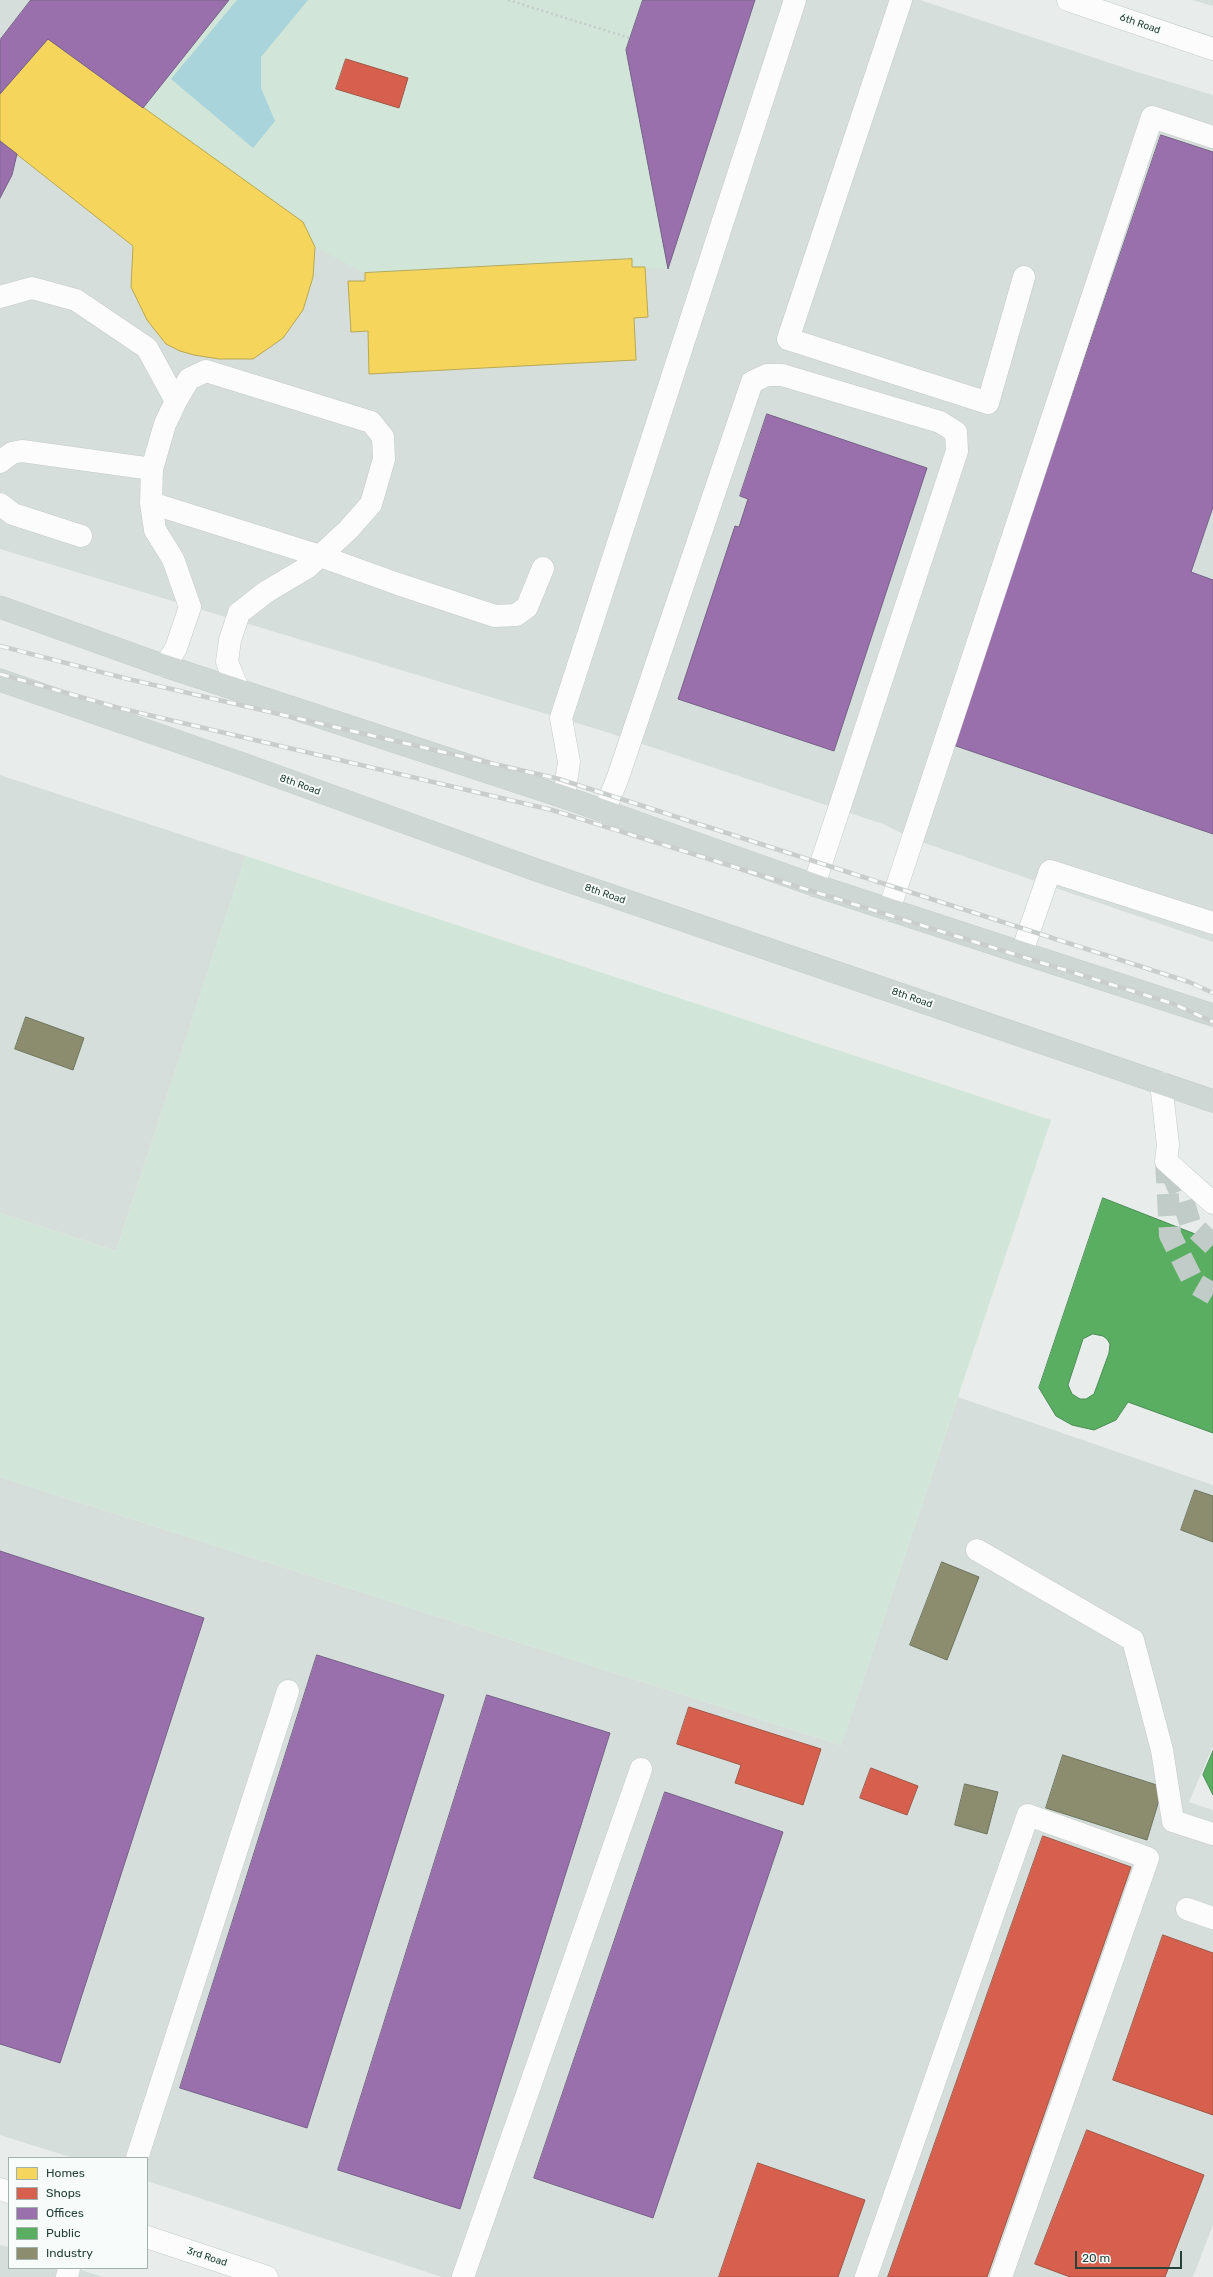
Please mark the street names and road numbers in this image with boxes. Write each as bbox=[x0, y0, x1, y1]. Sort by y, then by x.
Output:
street label: 6th Road bbox=[1118, 11, 1162, 37]
street label: 8th Road bbox=[278, 772, 322, 798]
street label: 8th Road bbox=[583, 881, 627, 907]
street label: 8th Road bbox=[890, 985, 934, 1011]
street label: 3rd Road bbox=[185, 2245, 229, 2269]

